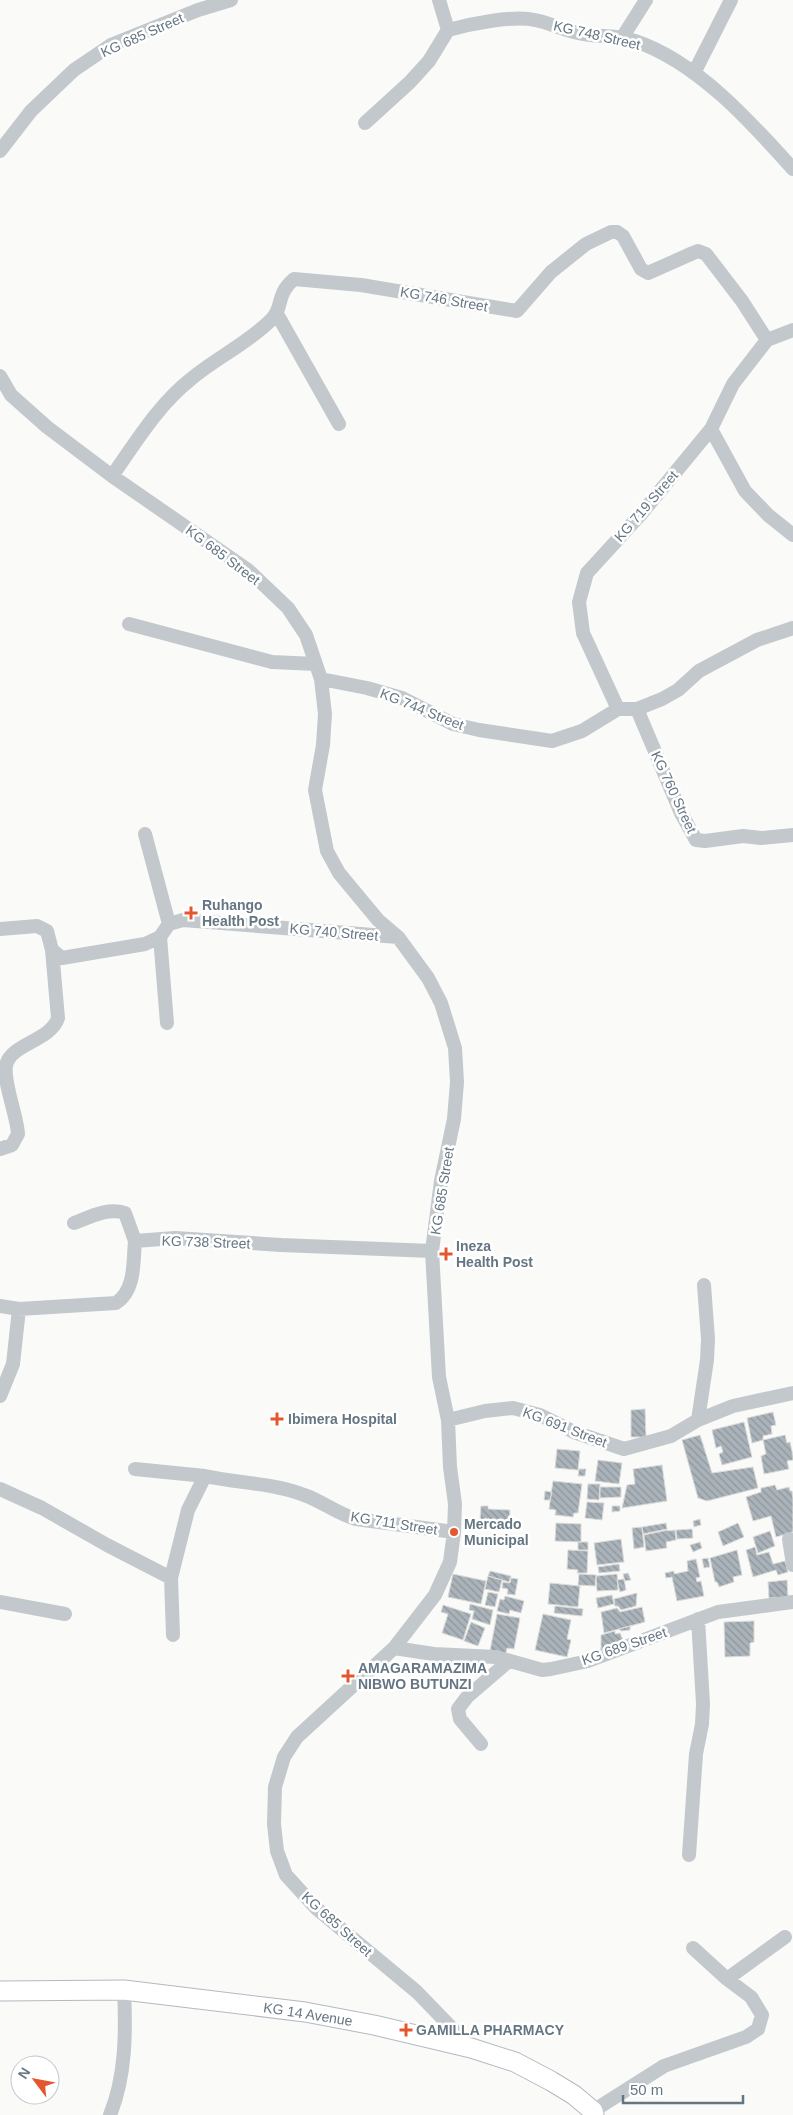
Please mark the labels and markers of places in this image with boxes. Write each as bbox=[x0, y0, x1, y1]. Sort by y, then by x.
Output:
place label: Ruhango Health Post bbox=[202, 897, 279, 929]
marker: Ruhango Health Post bbox=[184, 906, 198, 920]
place label: Ineza Health Post bbox=[456, 1238, 533, 1270]
marker: Ineza Health Post bbox=[440, 1248, 452, 1260]
place label: Ibimera Hospital bbox=[288, 1411, 397, 1427]
marker: Ibimera Hospital bbox=[270, 1412, 284, 1426]
place label: Mercado Municipal bbox=[464, 1516, 529, 1548]
marker: Mercado Municipal bbox=[448, 1526, 460, 1538]
place label: AMAGARAMAZIMA NIBWO BUTUNZI bbox=[358, 1660, 487, 1692]
marker: AMAGARAMAZIMA NIBWO BUTUNZI bbox=[342, 1670, 354, 1682]
place label: GAMILLA PHARMACY bbox=[416, 2022, 565, 2038]
marker: GAMILLA PHARMACY bbox=[400, 2024, 412, 2036]

